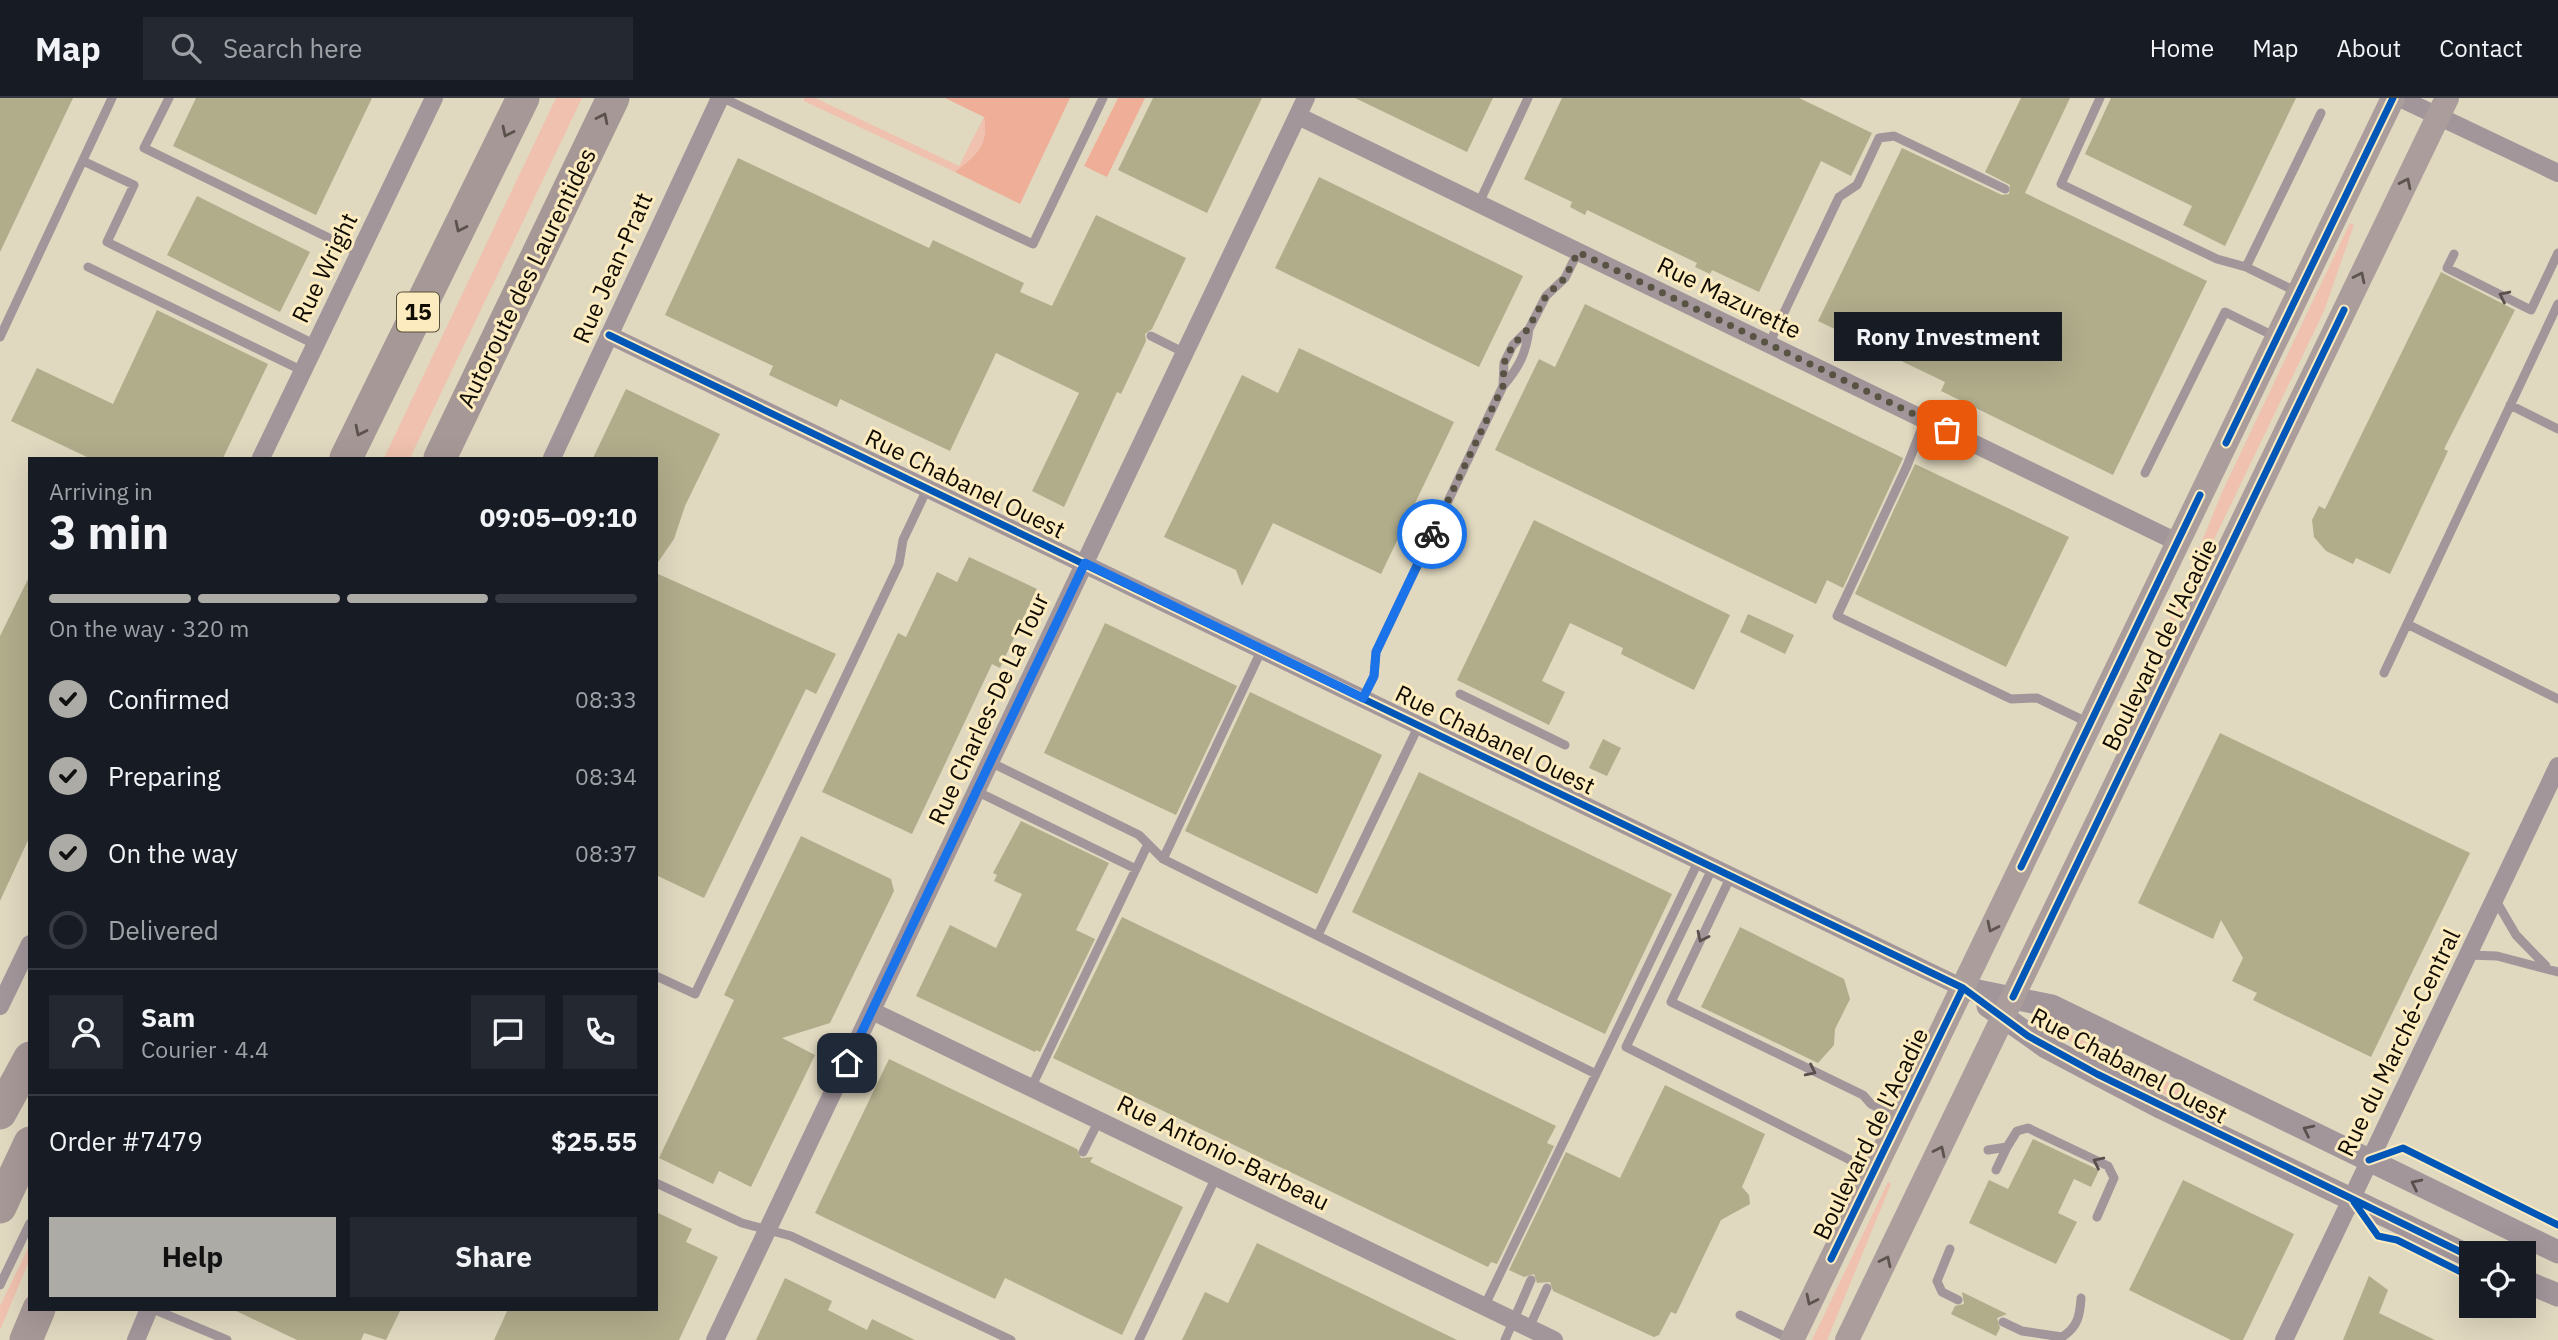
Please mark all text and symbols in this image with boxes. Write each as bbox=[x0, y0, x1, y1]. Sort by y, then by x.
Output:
search box bbox=[143, 17, 633, 80]
text: Map bbox=[35, 27, 101, 70]
icon: search bbox=[167, 29, 205, 67]
text: Search here bbox=[223, 31, 362, 65]
text: Home bbox=[2150, 32, 2214, 64]
text: Map bbox=[2252, 32, 2298, 64]
text: About bbox=[2336, 32, 2401, 64]
text: Contact bbox=[2439, 32, 2523, 64]
one-way arrow bbox=[595, 113, 609, 125]
one-way arrow bbox=[501, 125, 515, 137]
street label: Autoroute des Laurentides bbox=[449, 142, 603, 413]
one-way arrow bbox=[2398, 178, 2412, 190]
street label: Rue Jean-Pratt bbox=[565, 187, 660, 348]
street label: Rue Wright bbox=[284, 207, 364, 328]
one-way arrow bbox=[455, 220, 469, 232]
street label: Rue Mazurette bbox=[1652, 248, 1807, 346]
one-way arrow bbox=[2352, 272, 2366, 284]
one-way arrow bbox=[2499, 291, 2511, 305]
road number: 15 bbox=[397, 293, 439, 332]
callout: Rony Investment bbox=[1833, 311, 2061, 360]
text: Rony Investment bbox=[1856, 321, 2040, 351]
pin bbox=[1917, 400, 1977, 460]
icon: bag bbox=[1928, 411, 1966, 449]
street label: Rue Chabanel Ouest bbox=[860, 421, 1071, 545]
one-way arrow bbox=[354, 424, 368, 436]
text: Arriving in bbox=[49, 476, 153, 506]
courier bbox=[1397, 499, 1467, 569]
text: 09:05–09:10 bbox=[480, 500, 637, 534]
text: 3 min bbox=[49, 502, 169, 562]
icon: bike bbox=[1413, 515, 1451, 553]
street label: Boulevard de l'Acadie bbox=[2094, 533, 2224, 756]
street label: Rue Charles-De La Tour bbox=[920, 587, 1056, 830]
text: On the way · 320 m bbox=[49, 613, 249, 643]
street label: Rue Chabanel Ouest bbox=[1390, 677, 1601, 801]
icon: check bbox=[49, 680, 87, 718]
text: Confirmed bbox=[108, 682, 230, 716]
text: 08:33 bbox=[575, 684, 637, 714]
icon: check bbox=[49, 757, 87, 795]
text: Preparing bbox=[108, 759, 221, 793]
text: 08:34 bbox=[575, 761, 637, 791]
icon: check bbox=[49, 834, 87, 872]
text: On the way bbox=[108, 836, 238, 870]
text: 08:37 bbox=[575, 838, 637, 868]
text: Delivered bbox=[108, 913, 219, 947]
one-way arrow bbox=[1986, 920, 2000, 932]
street label: Rue du Marché-Central bbox=[2329, 924, 2467, 1162]
one-way arrow bbox=[1696, 930, 1710, 942]
button: person bbox=[49, 995, 123, 1069]
button: chat bbox=[471, 995, 545, 1069]
button: phone bbox=[563, 995, 637, 1069]
text: Sam bbox=[141, 1000, 195, 1034]
street label: Rue Chabanel Ouest bbox=[2025, 1000, 2234, 1131]
street label: Boulevard de l'Acadie bbox=[1805, 1022, 1935, 1245]
pin bbox=[817, 1033, 877, 1093]
text: Courier · 4.4 bbox=[141, 1034, 269, 1064]
icon: home bbox=[828, 1044, 866, 1082]
one-way arrow bbox=[1804, 1063, 1816, 1077]
street label: Rue Antonio-Barbeau bbox=[1112, 1087, 1335, 1217]
text: Order #7479 bbox=[49, 1124, 203, 1158]
text: $25.55 bbox=[551, 1124, 637, 1158]
one-way arrow bbox=[2303, 1124, 2315, 1138]
one-way arrow bbox=[1931, 1146, 1945, 1158]
one-way arrow bbox=[2093, 1156, 2105, 1170]
one-way arrow bbox=[2411, 1178, 2423, 1192]
button: Help bbox=[49, 1217, 336, 1297]
button: Share bbox=[350, 1217, 637, 1297]
map controls bbox=[2459, 1241, 2536, 1318]
button: locate bbox=[2459, 1241, 2536, 1318]
one-way arrow bbox=[1878, 1256, 1892, 1268]
one-way arrow bbox=[1806, 1293, 1820, 1305]

